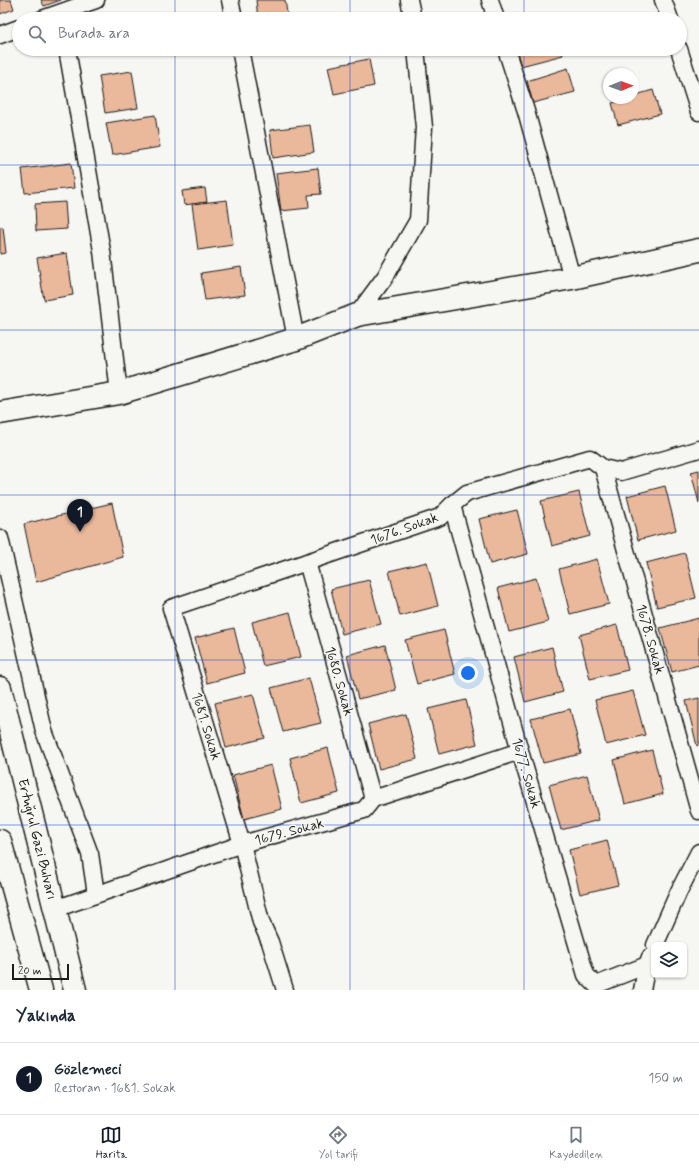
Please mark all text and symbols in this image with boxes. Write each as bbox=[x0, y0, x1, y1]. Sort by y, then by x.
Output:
search box bbox=[12, 12, 687, 56]
icon: search bbox=[26, 23, 48, 45]
text: Burada ara bbox=[58, 24, 130, 44]
north arrow bbox=[603, 68, 639, 104]
pin: 1 bbox=[67, 499, 93, 532]
street label: 1676. Sokak bbox=[368, 508, 441, 550]
street label: 1678. Sokak bbox=[631, 602, 669, 676]
street label: 1680. Sokak bbox=[321, 644, 358, 718]
your location bbox=[458, 663, 478, 683]
street label: 1681. Sokak bbox=[187, 690, 225, 762]
street label: 1677. Sokak bbox=[507, 736, 545, 811]
street label: Ertuğrul Gazi Bulvarı bbox=[13, 777, 61, 902]
street label: 1679. Sokak bbox=[253, 814, 326, 850]
map controls bbox=[651, 942, 687, 978]
button: layers bbox=[651, 942, 687, 978]
scale bar bbox=[12, 962, 69, 981]
text: 20 m bbox=[18, 964, 41, 978]
text: Yakında bbox=[16, 1005, 76, 1027]
text: Gözlemeci bbox=[54, 1060, 121, 1080]
text: 1 bbox=[26, 1070, 32, 1087]
text: 150 m bbox=[649, 1070, 683, 1087]
text: Restoran · 1681. Sokak bbox=[54, 1080, 176, 1097]
tab: Harita bbox=[96, 1124, 127, 1162]
tab: Yol tarifi bbox=[319, 1124, 358, 1162]
tab: Kaydedilen bbox=[549, 1124, 603, 1162]

